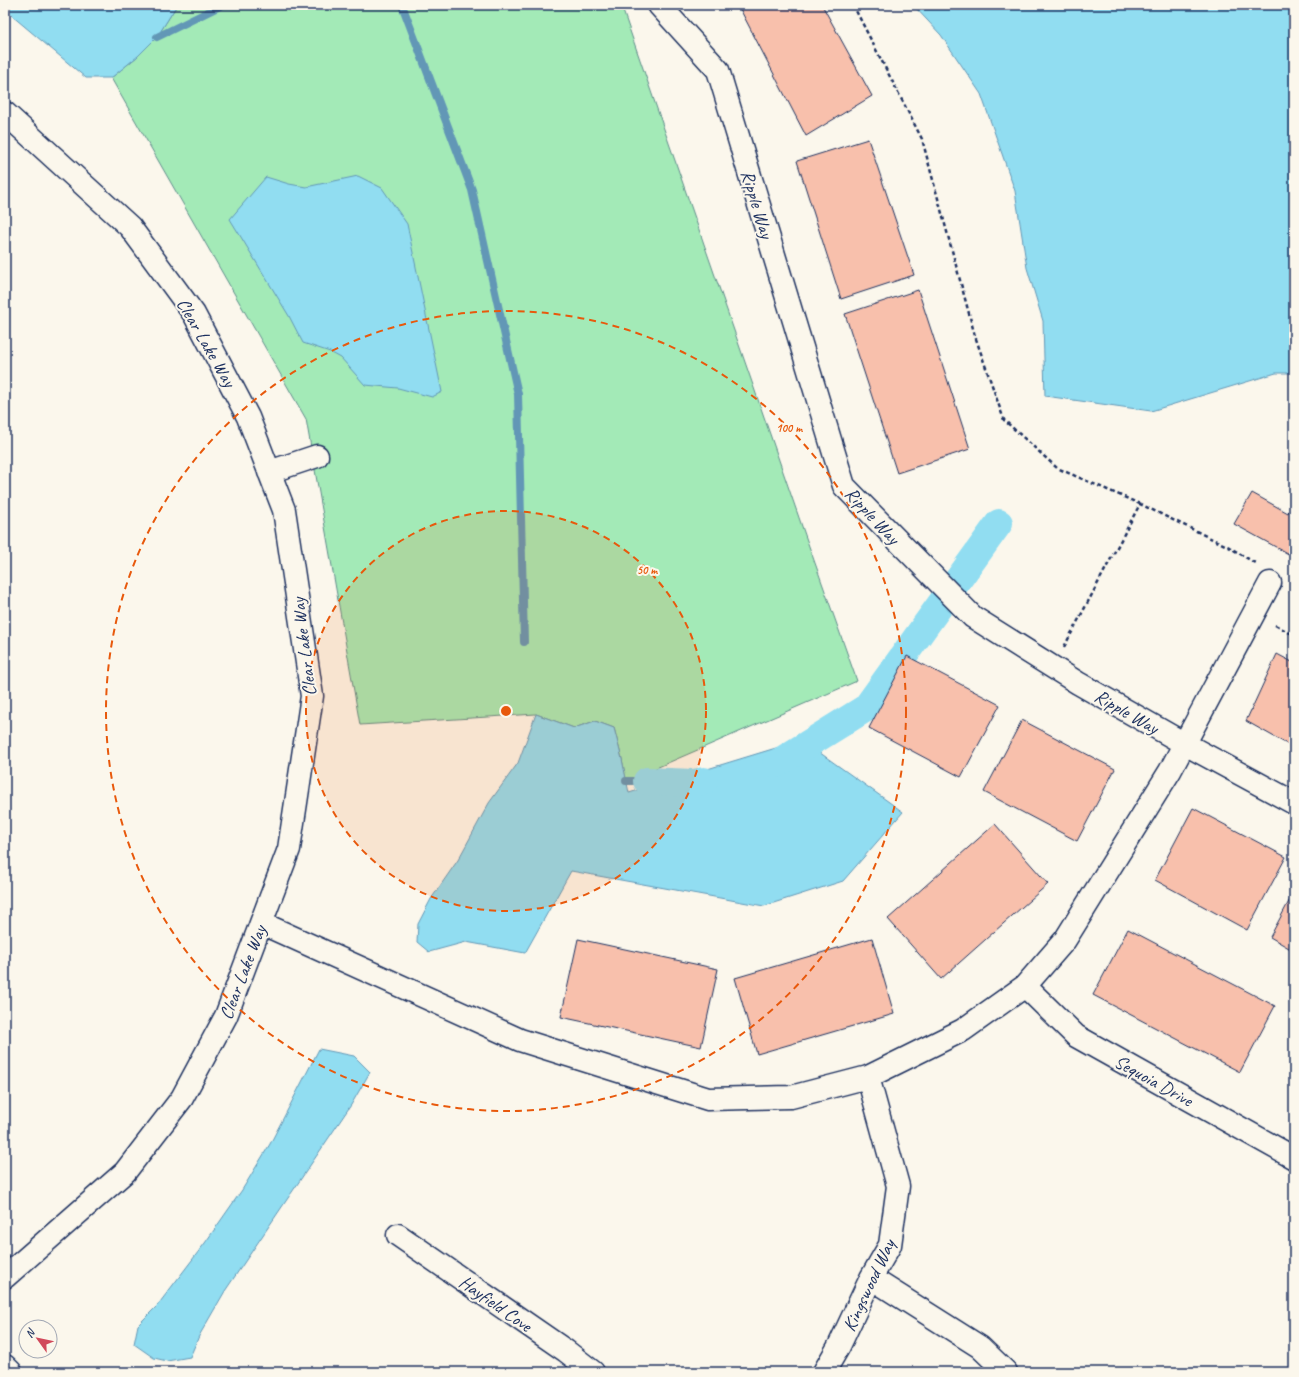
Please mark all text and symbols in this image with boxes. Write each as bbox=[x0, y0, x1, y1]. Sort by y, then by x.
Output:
street label: Ripple Way bbox=[735, 167, 779, 243]
street label: Clear Lake Way bbox=[171, 294, 242, 393]
text: 100 m bbox=[776, 420, 803, 436]
street label: Ripple Way bbox=[840, 482, 906, 551]
text: 50 m bbox=[637, 562, 658, 578]
street label: Clear Lake Way bbox=[286, 595, 322, 697]
street label: Ripple Way bbox=[1090, 684, 1164, 741]
centre of rings bbox=[499, 704, 513, 718]
street label: Clear Lake Way bbox=[214, 920, 272, 1023]
street label: Sequoia Drive bbox=[1110, 1050, 1198, 1113]
street label: Kingswood Way bbox=[837, 1234, 901, 1335]
street label: Hayfield Cove bbox=[454, 1270, 538, 1339]
north arrow bbox=[18, 1319, 58, 1359]
text: N bbox=[22, 1325, 39, 1340]

